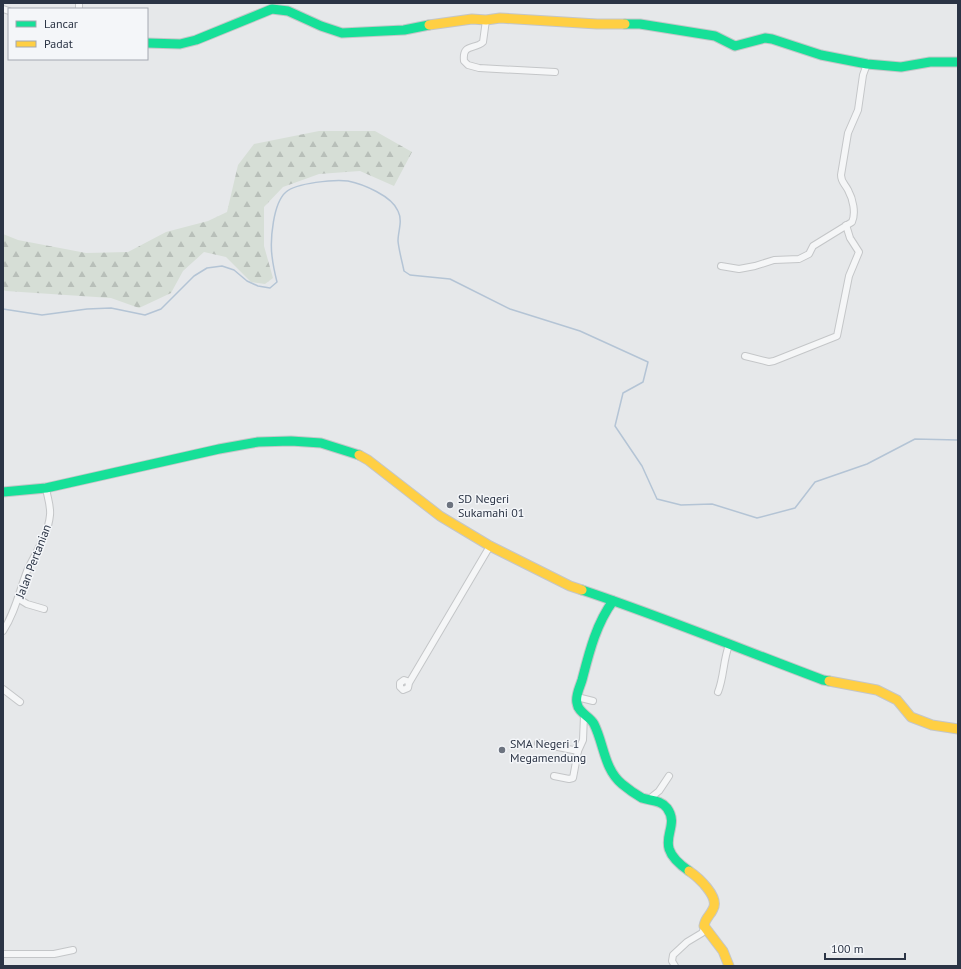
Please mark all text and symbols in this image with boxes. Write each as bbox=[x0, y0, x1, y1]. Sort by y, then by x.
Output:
legend bbox=[8, 8, 148, 60]
text: Lancar bbox=[44, 16, 78, 31]
text: Padat bbox=[44, 36, 73, 51]
place label: SD Negeri Sukamahi 01 bbox=[458, 491, 524, 520]
marker: SD Negeri Sukamahi 01 bbox=[445, 500, 455, 510]
street label: Jalan Pertanian bbox=[12, 522, 54, 601]
place label: SMA Negeri 1 Megamendung bbox=[510, 736, 586, 765]
marker: SMA Negeri 1 Megamendung bbox=[497, 745, 507, 755]
scale bar bbox=[825, 935, 905, 961]
text: 100 m bbox=[831, 941, 864, 956]

